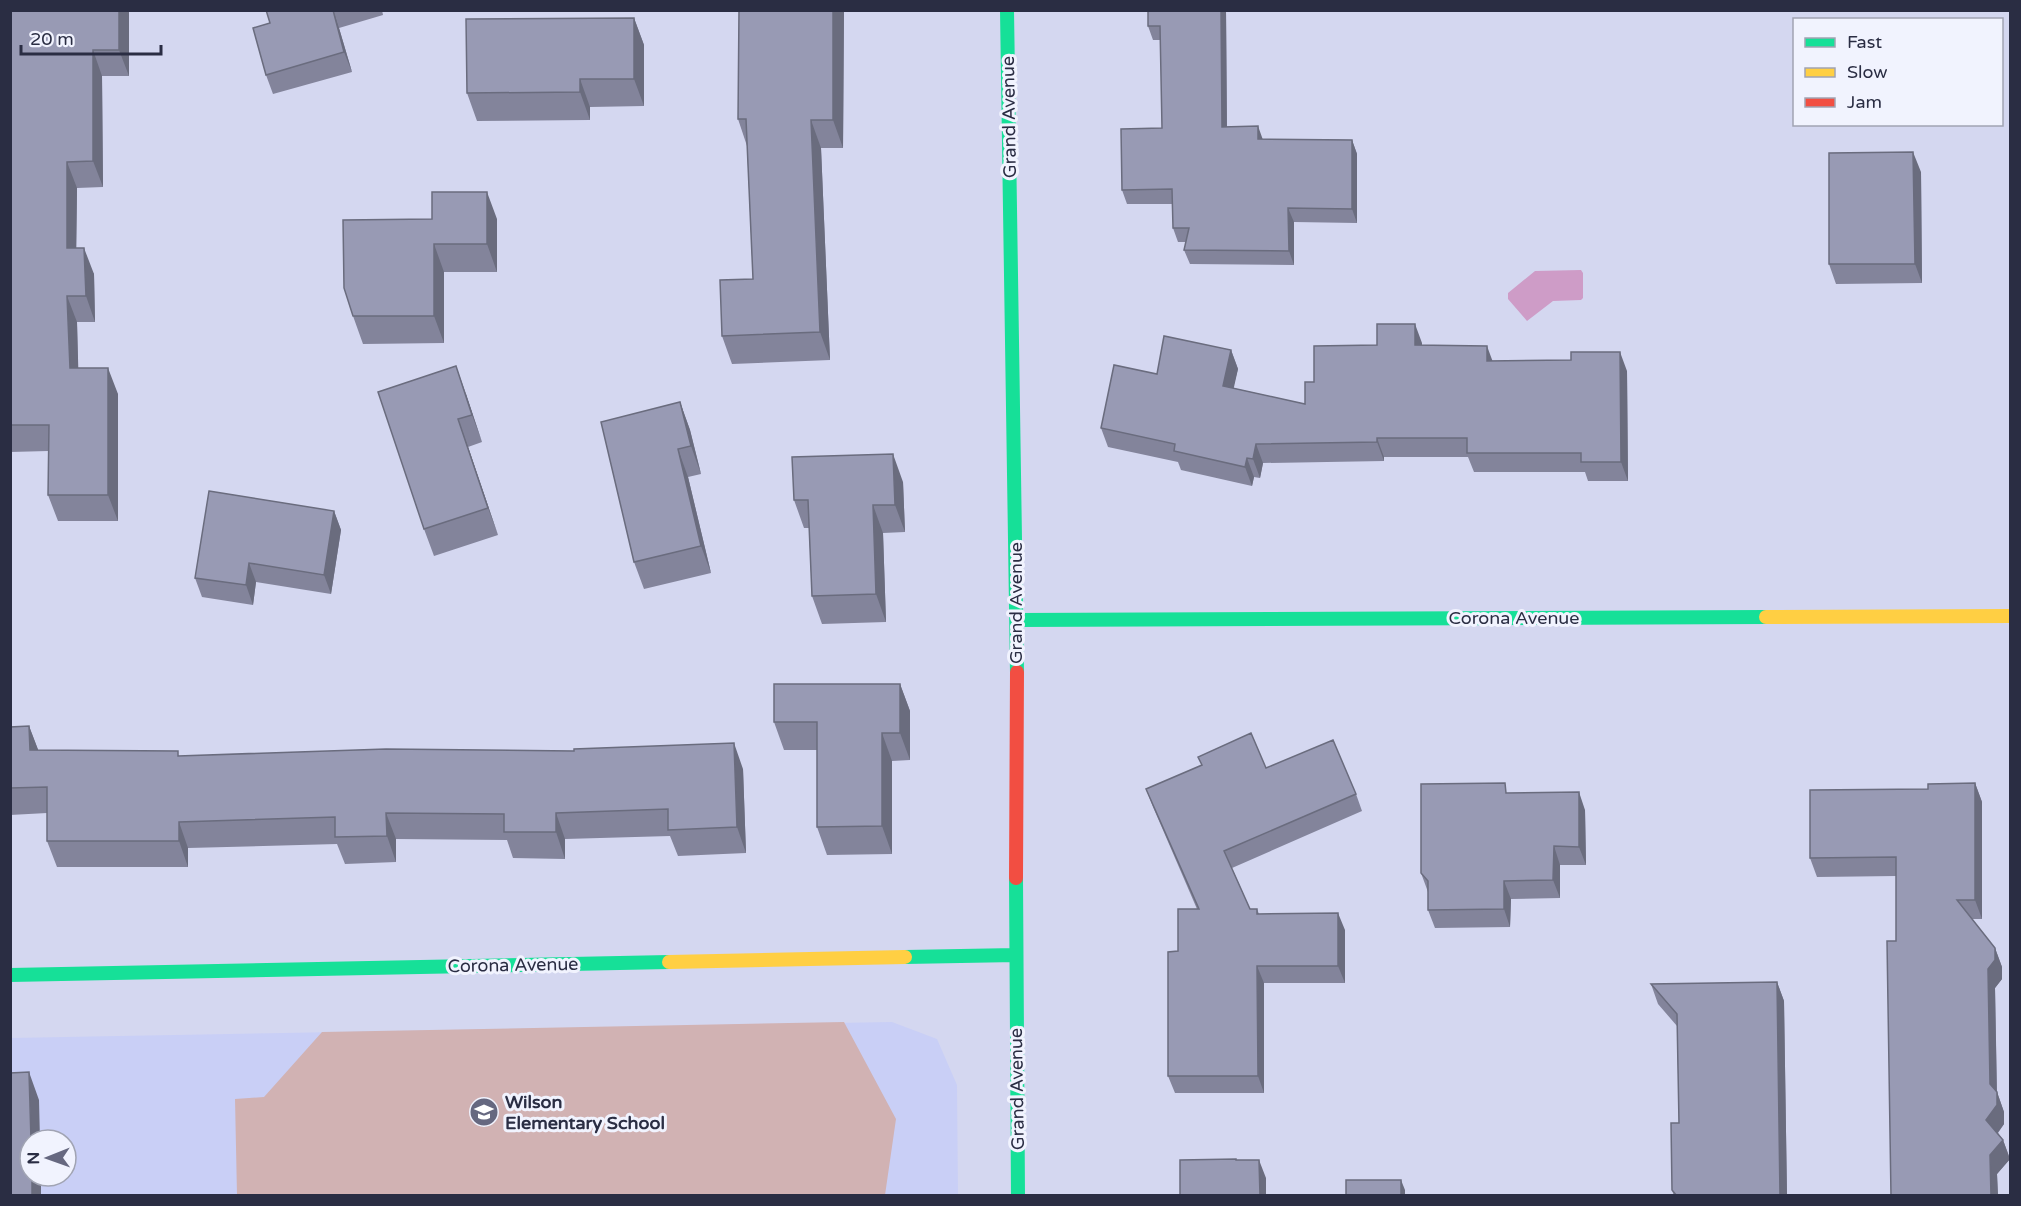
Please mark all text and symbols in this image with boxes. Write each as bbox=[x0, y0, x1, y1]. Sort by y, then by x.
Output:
scale bar bbox=[21, 18, 160, 56]
legend bbox=[1793, 18, 2003, 126]
text: 20 m bbox=[30, 28, 74, 50]
text: Fast bbox=[1847, 31, 1882, 53]
street label: Grand Avenue bbox=[997, 56, 1021, 178]
text: Slow bbox=[1847, 61, 1888, 83]
text: Jam bbox=[1847, 91, 1882, 113]
street label: Grand Avenue bbox=[1005, 542, 1027, 664]
street label: Corona Avenue bbox=[1449, 607, 1579, 629]
street label: Corona Avenue bbox=[447, 953, 579, 977]
street label: Grand Avenue bbox=[1005, 1028, 1029, 1150]
place label: Wilson Elementary School bbox=[505, 1091, 665, 1134]
school or university icon: Wilson Elementary School bbox=[468, 1096, 500, 1128]
north arrow bbox=[18, 1128, 78, 1188]
text: N bbox=[24, 1152, 44, 1165]

